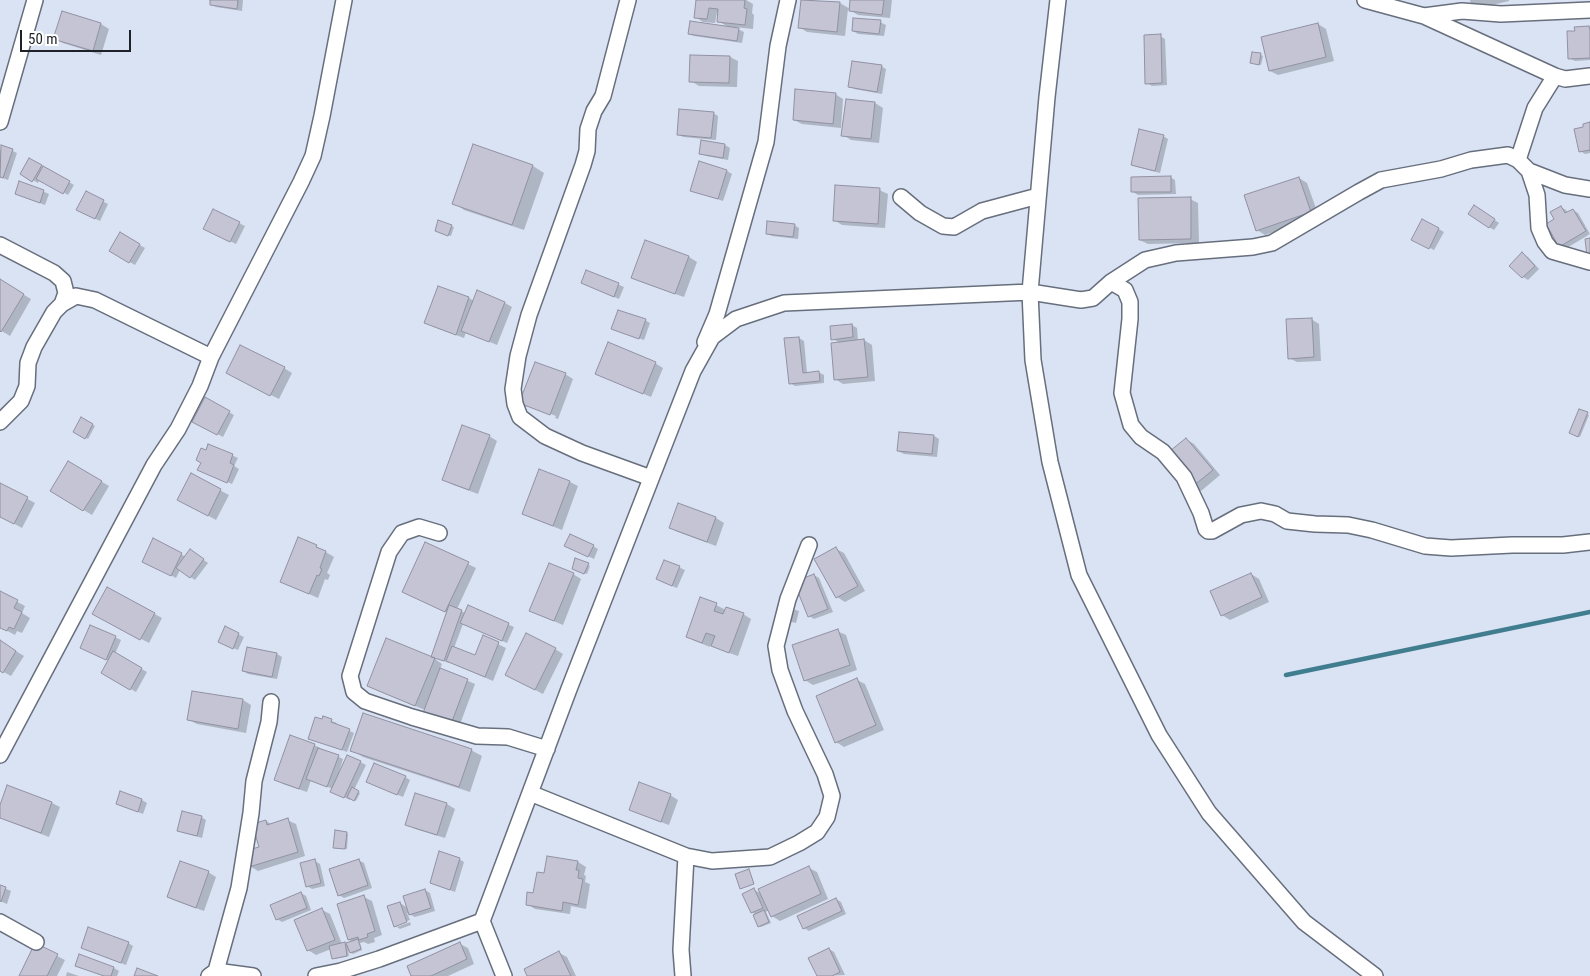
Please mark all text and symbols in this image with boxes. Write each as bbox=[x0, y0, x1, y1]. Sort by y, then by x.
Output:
scale bar bbox=[22, 20, 134, 52]
text: 50 m bbox=[28, 30, 58, 48]

